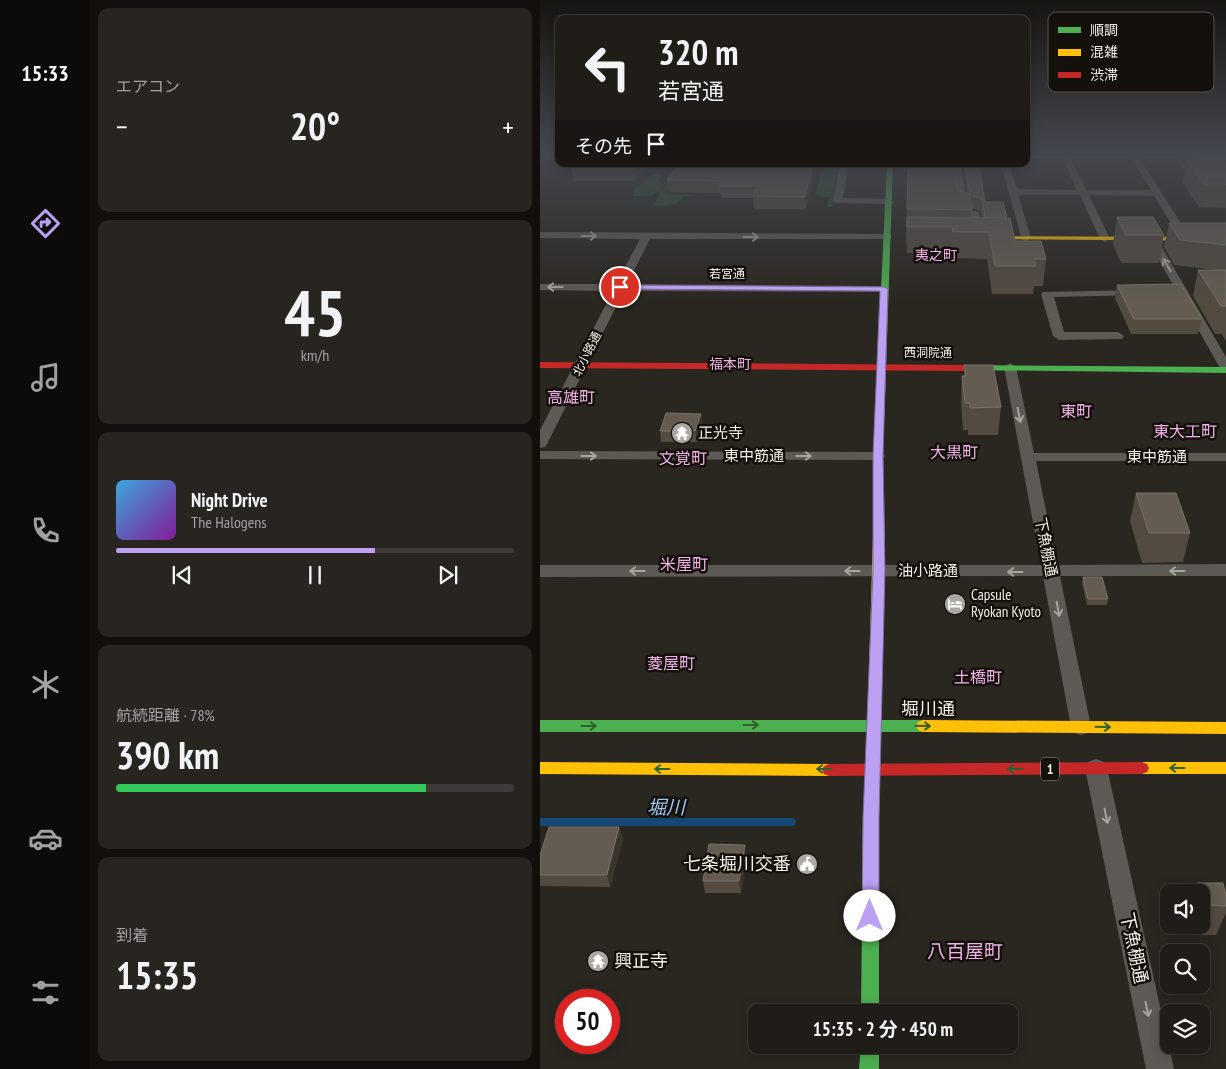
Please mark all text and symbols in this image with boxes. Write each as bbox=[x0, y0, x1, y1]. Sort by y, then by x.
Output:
legend bbox=[1048, 12, 1214, 92]
text: 順調 bbox=[1090, 21, 1118, 39]
text: 320 m bbox=[658, 29, 739, 75]
icon: left bbox=[575, 35, 640, 100]
text: 混雑 bbox=[1090, 43, 1118, 61]
text: 15:33 bbox=[21, 59, 69, 87]
text: 渋滞 bbox=[1090, 66, 1118, 84]
text: エアコン bbox=[116, 76, 180, 96]
text: 若宮通 bbox=[658, 77, 724, 105]
text: 20° bbox=[290, 101, 340, 150]
text: − bbox=[116, 108, 128, 145]
text: + bbox=[502, 108, 514, 145]
icon: arrive bbox=[642, 130, 670, 158]
text: その先 bbox=[575, 134, 632, 158]
icon: directions bbox=[28, 206, 63, 241]
one-way arrow bbox=[580, 231, 596, 241]
one-way arrow bbox=[743, 232, 759, 241]
district label: 夷之町 bbox=[915, 246, 957, 264]
one-way arrow bbox=[1162, 257, 1172, 272]
pin bbox=[599, 266, 641, 308]
street label: 若宮通 bbox=[709, 266, 745, 281]
text: 45 bbox=[284, 270, 346, 354]
icon: arrive bbox=[606, 273, 634, 301]
one-way arrow bbox=[547, 282, 564, 292]
street label: 北小路通 bbox=[569, 329, 604, 379]
text: km/h bbox=[301, 345, 329, 365]
street label: 西洞院通 bbox=[904, 345, 952, 360]
district label: 福本町 bbox=[709, 355, 751, 373]
icon: music bbox=[28, 360, 63, 395]
district label: 高雄町 bbox=[547, 387, 595, 407]
district label: 東町 bbox=[1060, 401, 1092, 421]
one-way arrow bbox=[1015, 407, 1024, 423]
temple icon: 正光寺 bbox=[670, 421, 694, 445]
district label: 東大工町 bbox=[1153, 421, 1217, 441]
place label: 正光寺 bbox=[698, 423, 743, 442]
district label: 大黒町 bbox=[930, 442, 978, 462]
street label: 東中筋通 bbox=[724, 446, 784, 465]
street label: 東中筋通 bbox=[1127, 447, 1187, 466]
district label: 文覚町 bbox=[659, 448, 707, 468]
one-way arrow bbox=[580, 451, 596, 460]
one-way arrow bbox=[795, 451, 811, 461]
text: Night Drive bbox=[191, 488, 268, 512]
text: The Halogens bbox=[191, 512, 267, 532]
icon: phone bbox=[28, 513, 63, 548]
street label: 下魚棚通 bbox=[1031, 516, 1062, 578]
district label: 米屋町 bbox=[660, 554, 708, 574]
icon: previous bbox=[168, 561, 196, 589]
icon: pause bbox=[301, 561, 329, 589]
icon: next bbox=[434, 561, 462, 589]
street label: 油小路通 bbox=[898, 561, 958, 580]
one-way arrow bbox=[630, 566, 646, 576]
one-way arrow bbox=[845, 566, 861, 576]
one-way arrow bbox=[1170, 566, 1186, 576]
one-way arrow bbox=[1007, 567, 1024, 577]
place label: Capsule Ryokan Kyoto bbox=[971, 585, 1041, 621]
hotel icon: Capsule Ryokan Kyoto bbox=[943, 592, 967, 616]
one-way arrow bbox=[1054, 600, 1063, 616]
district label: 菱屋町 bbox=[647, 653, 695, 673]
icon: climate bbox=[28, 667, 63, 702]
district label: 土橋町 bbox=[954, 667, 1002, 687]
street label: 堀川通 bbox=[901, 697, 955, 720]
text: 航続距離 · 78% bbox=[116, 705, 215, 725]
one-way arrow bbox=[742, 720, 759, 730]
one-way arrow bbox=[580, 721, 596, 731]
one-way arrow bbox=[914, 721, 931, 731]
one-way arrow bbox=[1094, 722, 1111, 732]
text: 390 km bbox=[116, 730, 219, 779]
road number: 1 bbox=[1041, 758, 1059, 781]
one-way arrow bbox=[1170, 763, 1186, 773]
one-way arrow bbox=[654, 764, 670, 774]
one-way arrow bbox=[1007, 764, 1024, 774]
one-way arrow bbox=[817, 765, 833, 774]
water label: 堀川 bbox=[647, 795, 687, 819]
one-way arrow bbox=[1102, 807, 1111, 823]
icon: car bbox=[28, 821, 63, 856]
place label: 七条堀川交番 bbox=[683, 852, 791, 875]
public building icon: 七条堀川交番 bbox=[795, 852, 819, 876]
map controls bbox=[1160, 884, 1210, 1054]
button: sound bbox=[1160, 884, 1210, 934]
position arrow bbox=[843, 889, 895, 941]
street label: 下魚棚通 bbox=[1116, 910, 1153, 986]
text: 到着 bbox=[116, 925, 148, 945]
district label: 八百屋町 bbox=[927, 939, 1003, 963]
button: search bbox=[1160, 944, 1210, 994]
temple icon: 興正寺 bbox=[586, 949, 610, 973]
place label: 興正寺 bbox=[614, 949, 668, 972]
text: 15:35 bbox=[116, 950, 198, 999]
icon: filters bbox=[28, 975, 63, 1010]
speed limit sign: 50 bbox=[555, 989, 620, 1054]
one-way arrow bbox=[1143, 1001, 1153, 1017]
button: layers bbox=[1160, 1004, 1210, 1054]
text: 15:35 · 2 分 · 450 m bbox=[813, 1017, 953, 1041]

